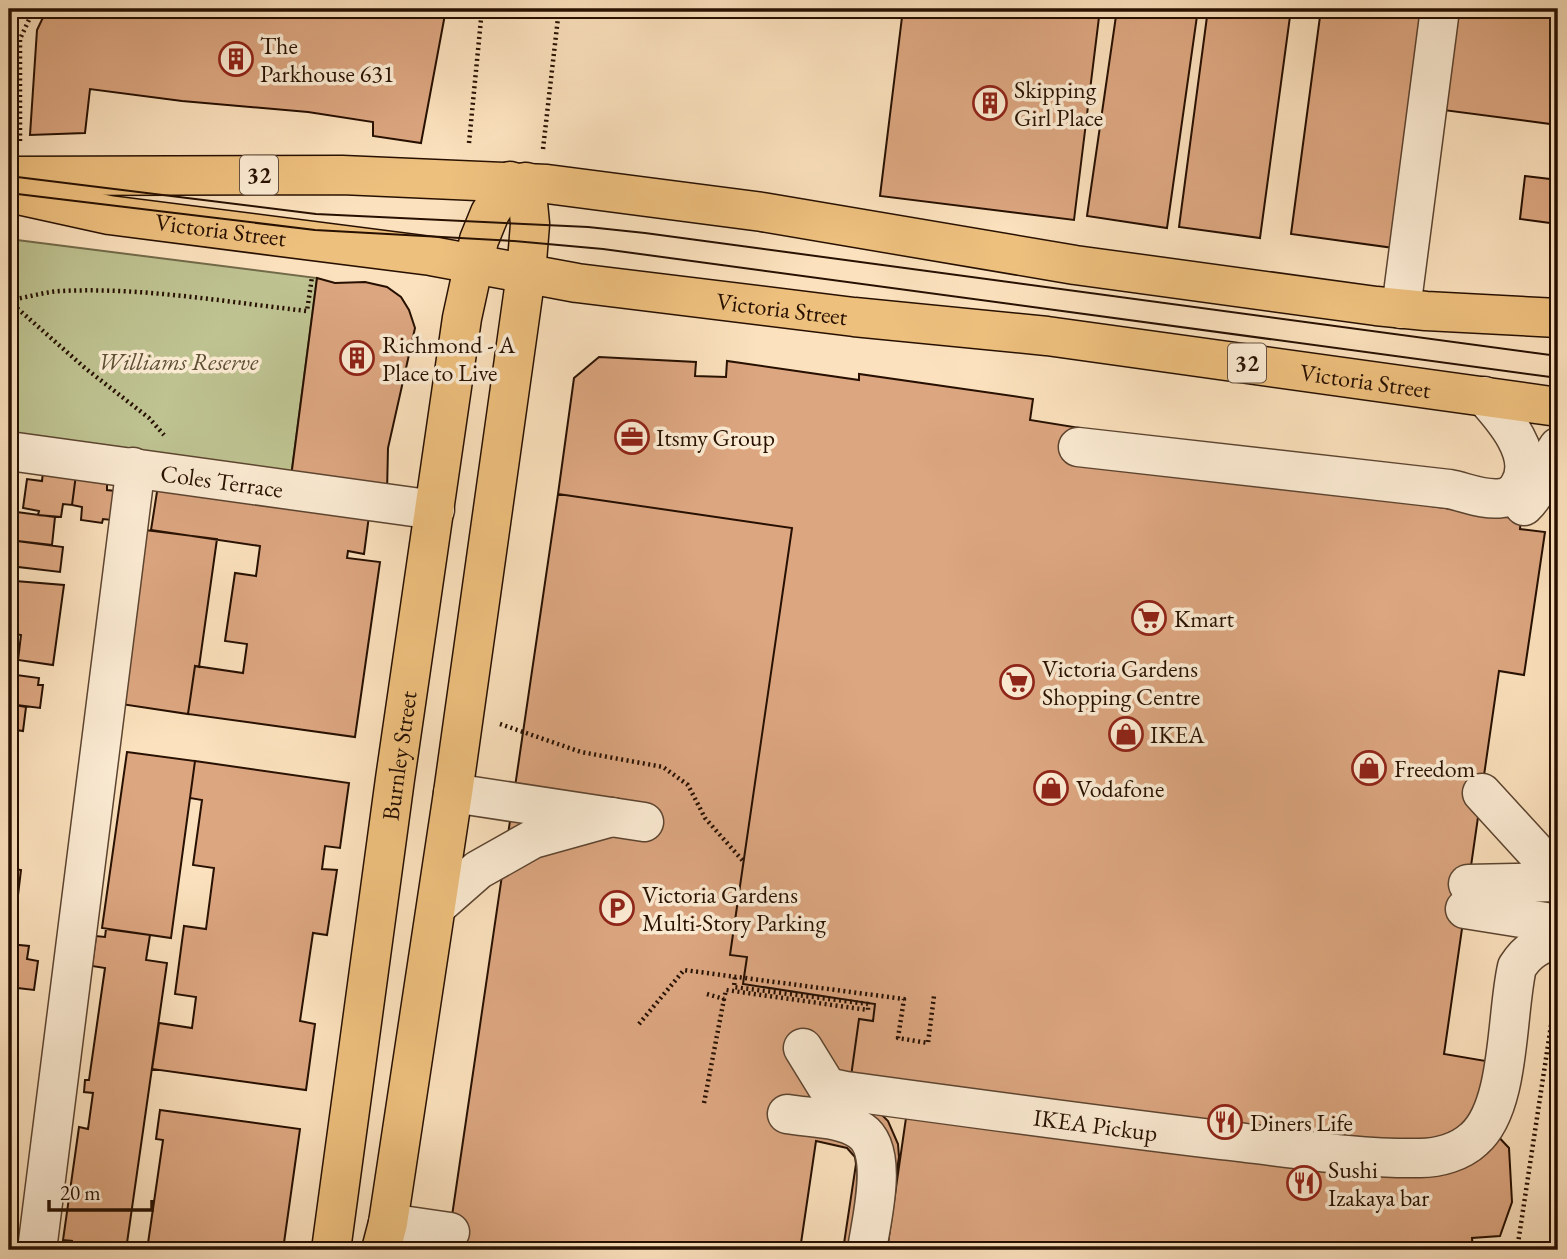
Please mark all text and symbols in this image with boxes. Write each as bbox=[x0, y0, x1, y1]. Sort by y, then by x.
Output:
place label: The Parkhouse 631 bbox=[260, 30, 394, 89]
building icon: The Parkhouse 631 bbox=[217, 40, 255, 78]
place label: Skipping Girl Place bbox=[1014, 74, 1103, 133]
building icon: Skipping Girl Place bbox=[971, 84, 1009, 122]
road number: 32 bbox=[240, 156, 278, 194]
street label: Victoria Street bbox=[153, 206, 289, 253]
street label: Victoria Street bbox=[715, 285, 850, 332]
place label: Richmond - A Place to Live bbox=[382, 329, 516, 388]
building icon: Richmond - A Place to Live bbox=[338, 339, 376, 377]
road number: 32 bbox=[1228, 344, 1266, 382]
park label: Williams Reserve bbox=[98, 346, 259, 377]
street label: Victoria Street bbox=[1298, 356, 1433, 405]
office icon: Itsmy Group bbox=[613, 418, 651, 456]
place label: Itsmy Group bbox=[656, 422, 775, 453]
street label: Coles Terrace bbox=[159, 457, 285, 504]
supermarket icon: Kmart bbox=[1130, 599, 1168, 637]
place label: Kmart bbox=[1174, 603, 1235, 634]
place label: Victoria Gardens Shopping Centre bbox=[1042, 653, 1200, 712]
supermarket icon: Victoria Gardens Shopping Centre bbox=[998, 663, 1036, 701]
street label: Burnley Street bbox=[374, 688, 423, 822]
shop icon: IKEA bbox=[1107, 715, 1145, 753]
place label: IKEA bbox=[1150, 719, 1205, 750]
shop icon: Freedom bbox=[1350, 749, 1388, 787]
place label: Freedom bbox=[1394, 753, 1476, 784]
shop icon: Vodafone bbox=[1032, 769, 1070, 807]
place label: Vodafone bbox=[1076, 773, 1164, 804]
place label: Victoria Gardens Multi-Story Parking bbox=[642, 879, 826, 938]
parking icon: Victoria Gardens Multi-Story Parking bbox=[598, 889, 636, 927]
street label: IKEA Pickup bbox=[1032, 1101, 1159, 1148]
restaurant icon: Diners Life bbox=[1206, 1103, 1244, 1141]
place label: Diners Life bbox=[1250, 1107, 1353, 1138]
place label: Sushi Izakaya bar bbox=[1328, 1154, 1429, 1213]
restaurant icon: Sushi Izakaya bar bbox=[1285, 1164, 1323, 1202]
scale bar bbox=[49, 1168, 152, 1212]
text: 20 m bbox=[60, 1179, 101, 1206]

